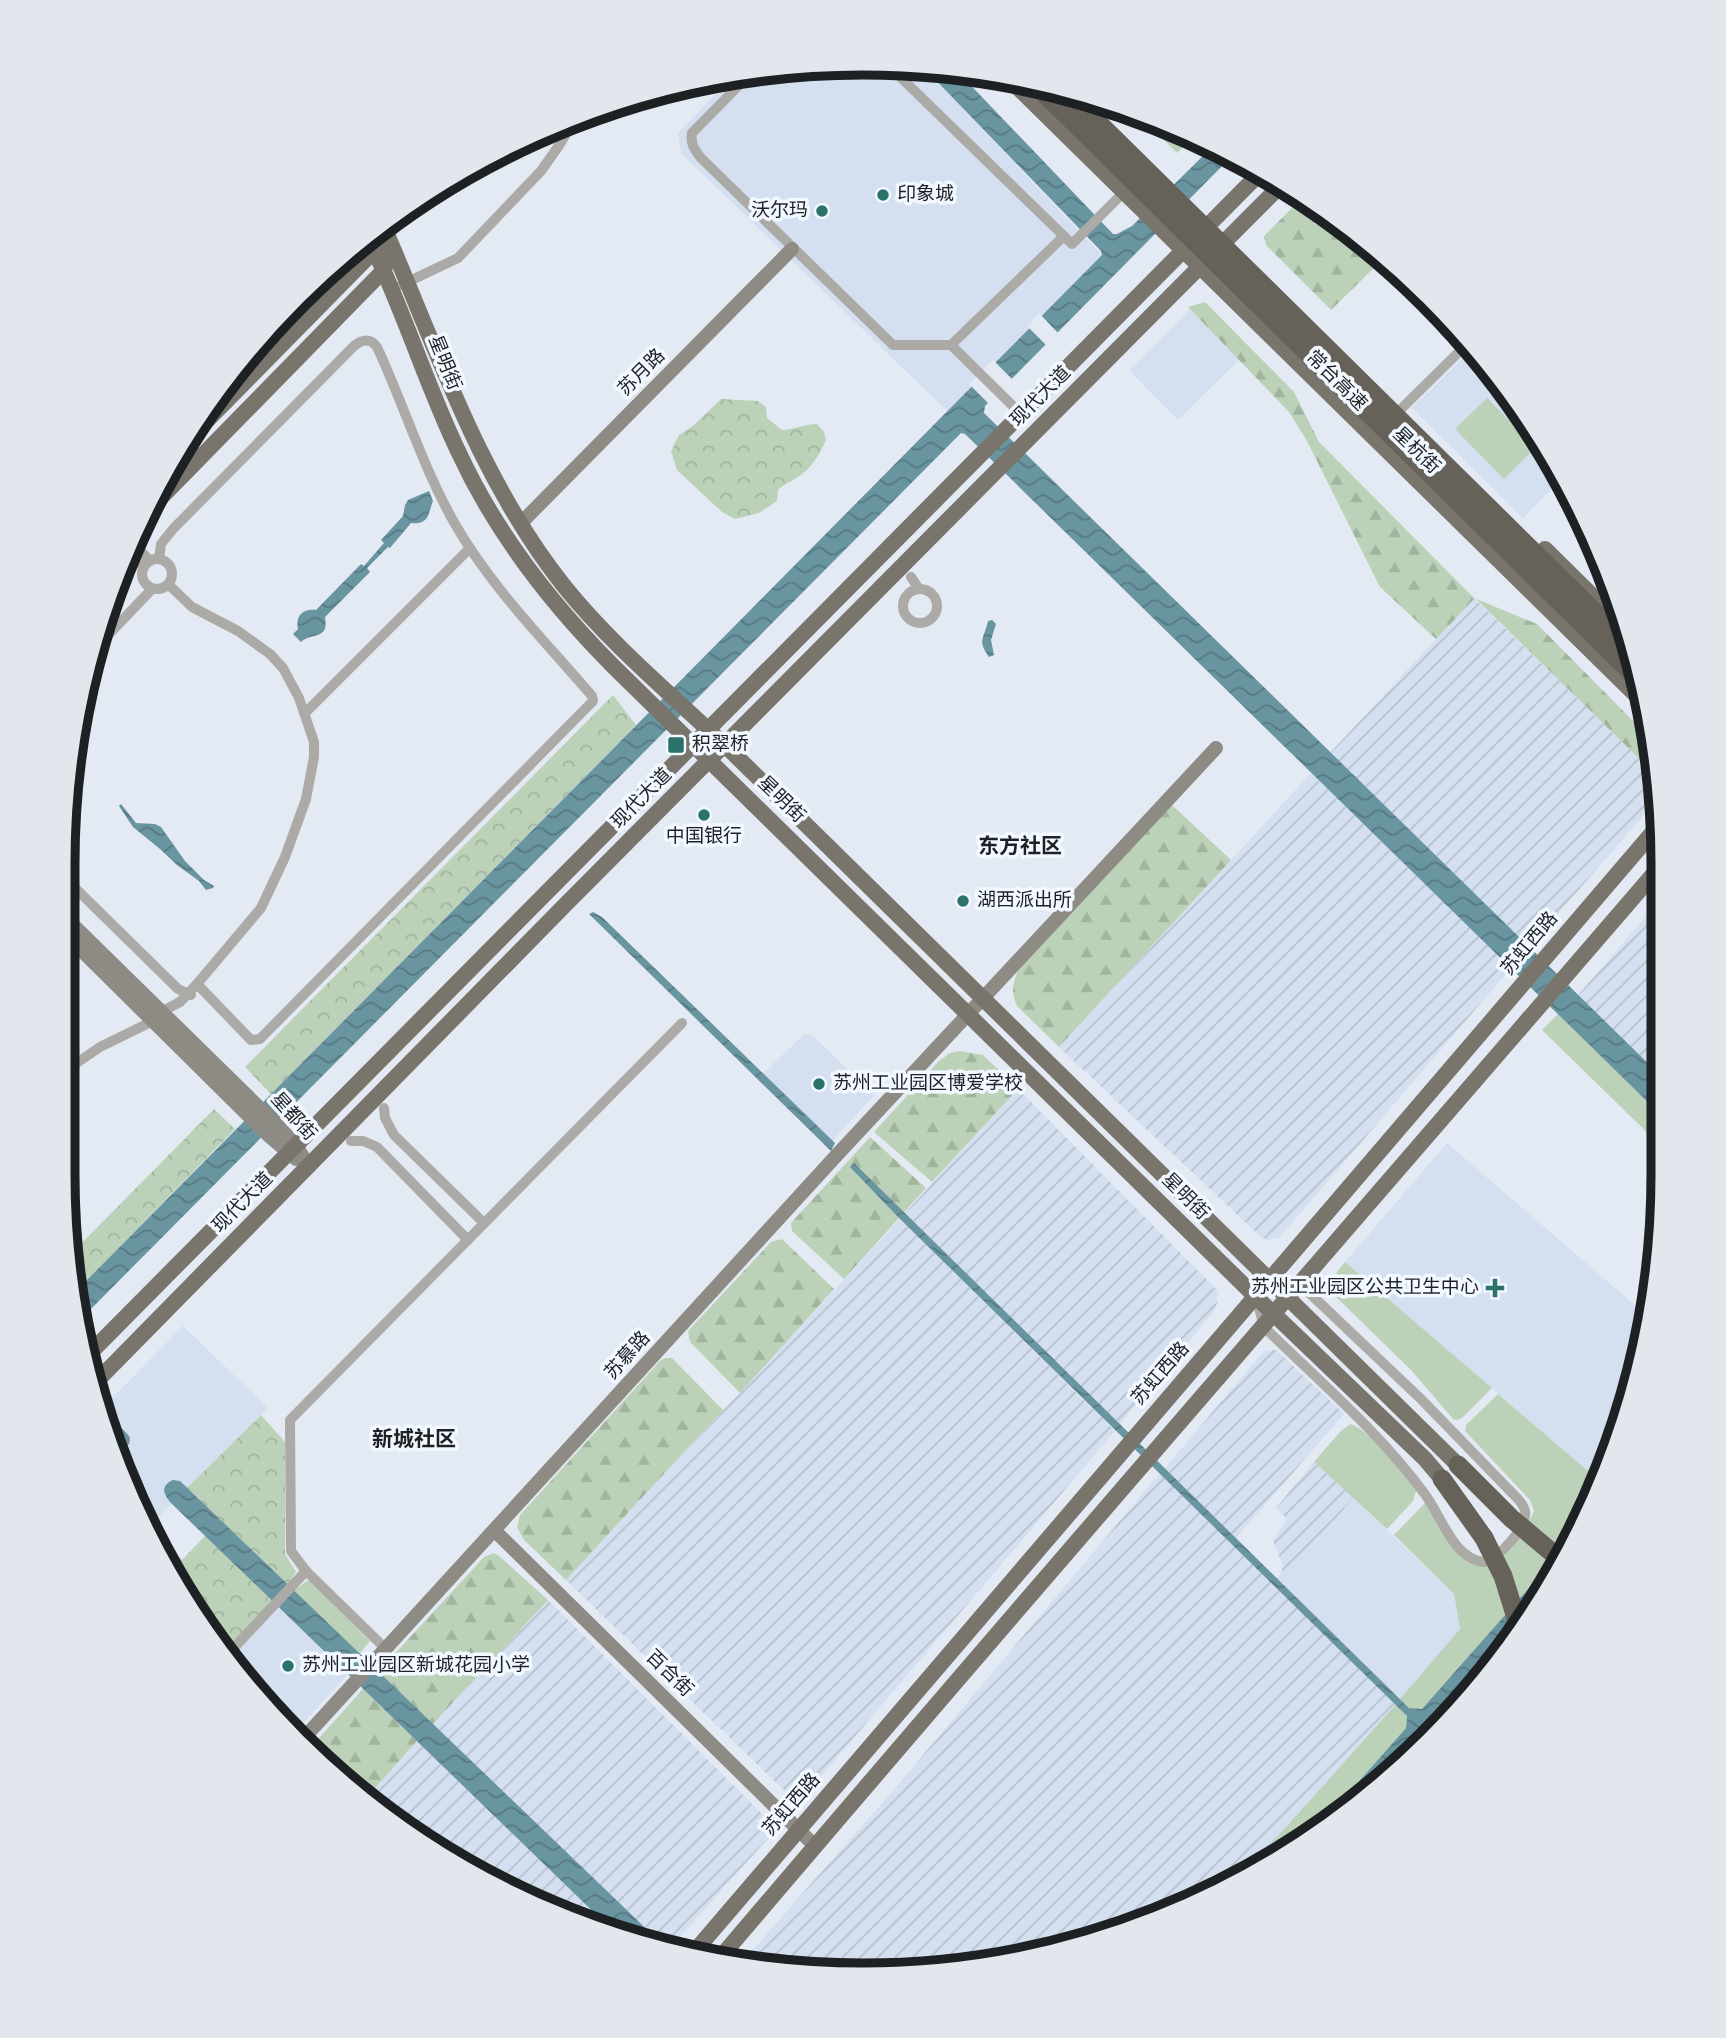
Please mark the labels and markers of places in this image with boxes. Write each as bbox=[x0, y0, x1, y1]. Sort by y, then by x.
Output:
place label: 印象城 bbox=[897, 183, 954, 207]
marker: 印象城 bbox=[875, 187, 891, 203]
place label: 沃尔玛 bbox=[751, 199, 808, 223]
marker: 沃尔玛 bbox=[814, 203, 830, 219]
place label: 积翠桥 bbox=[692, 733, 749, 757]
marker: 积翠桥 bbox=[666, 735, 686, 755]
marker: 中国银行 bbox=[696, 807, 712, 823]
place label: 中国银行 bbox=[666, 825, 742, 849]
place label: 湖西派出所 bbox=[977, 889, 1072, 913]
marker: 湖西派出所 bbox=[955, 893, 971, 909]
place label: 苏州工业园区博爱学校 bbox=[833, 1072, 1023, 1096]
marker: 苏州工业园区博爱学校 bbox=[811, 1076, 827, 1092]
place label: 苏州工业园区公共卫生中心 bbox=[1251, 1276, 1479, 1300]
marker: 苏州工业园区公共卫生中心 bbox=[1485, 1278, 1505, 1298]
place label: 苏州工业园区新城花园小学 bbox=[302, 1654, 530, 1678]
marker: 苏州工业园区新城花园小学 bbox=[280, 1658, 296, 1674]

